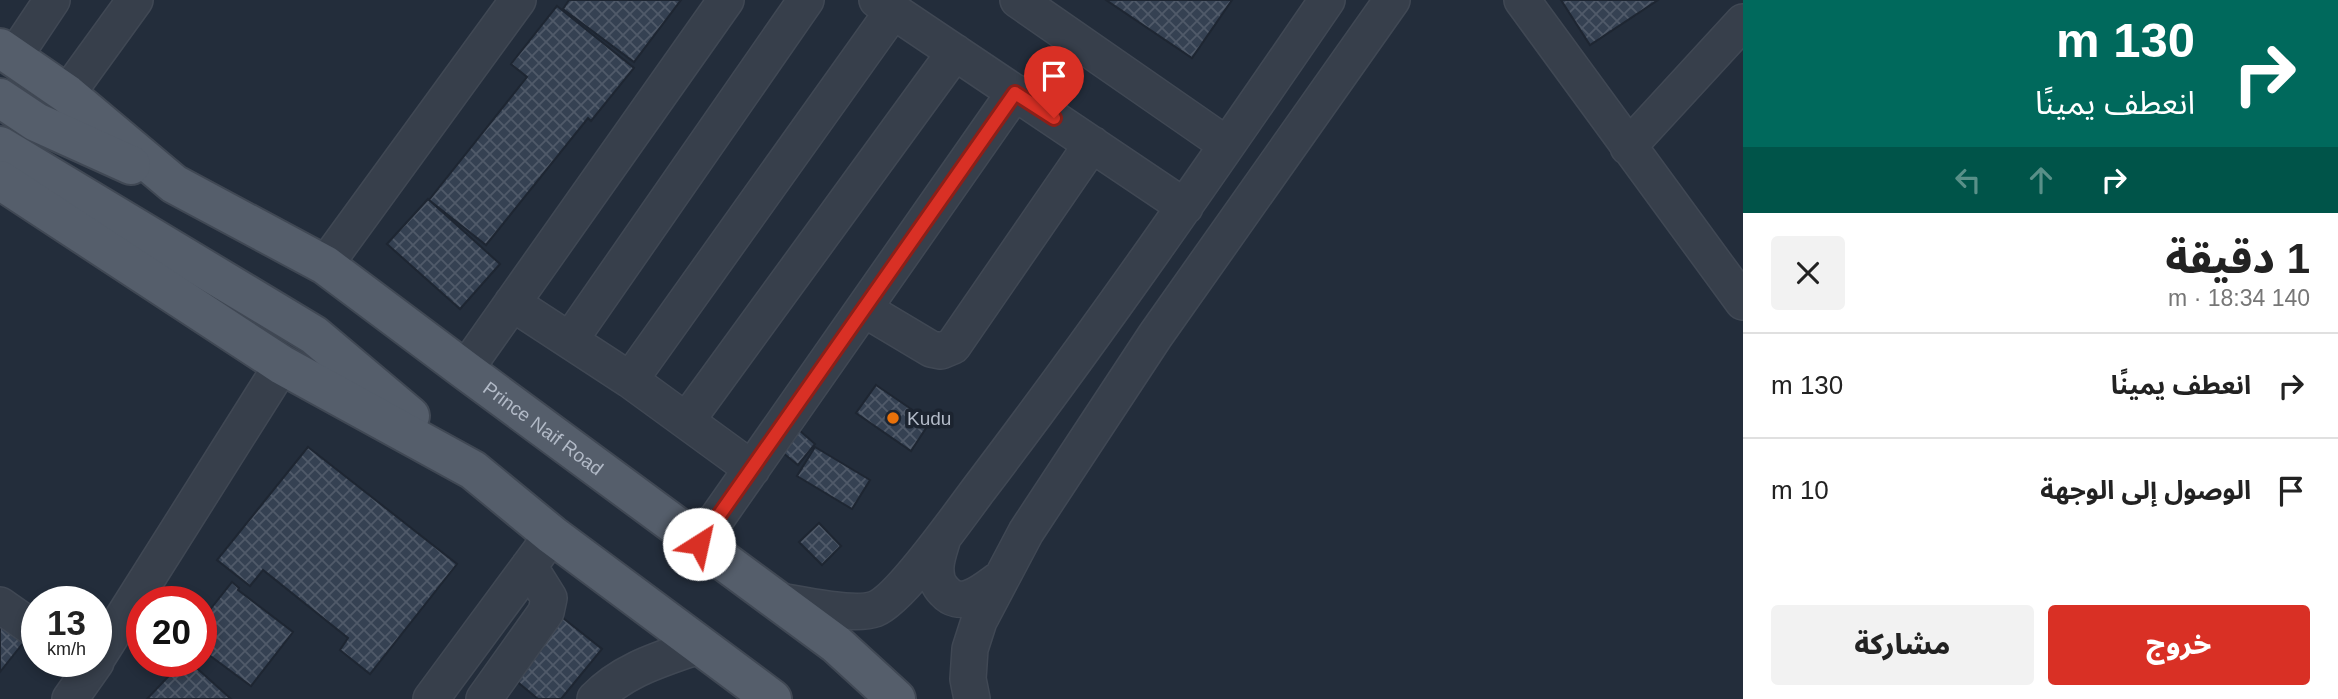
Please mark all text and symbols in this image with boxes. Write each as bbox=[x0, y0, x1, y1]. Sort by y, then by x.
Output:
text: 130 m bbox=[2056, 13, 2195, 67]
icon: right bbox=[2219, 28, 2310, 119]
pin bbox=[1024, 46, 1084, 118]
icon: arrive bbox=[1035, 57, 1073, 95]
text: انعطف يمينًا bbox=[2035, 85, 2195, 121]
icon: left bbox=[1949, 161, 1987, 199]
icon: ahead bbox=[2022, 161, 2060, 199]
icon: right bbox=[2095, 161, 2133, 199]
text: 1 دقيقة bbox=[2165, 235, 2310, 282]
button: close bbox=[1771, 236, 1845, 310]
text: 140 m · 18:34 bbox=[2168, 285, 2310, 311]
icon: right bbox=[2272, 367, 2310, 405]
text: 130 m bbox=[1771, 370, 1843, 400]
text: انعطف يمينًا bbox=[2111, 370, 2251, 400]
street label: Prince Naif Road bbox=[479, 377, 607, 480]
place label: Kudu bbox=[907, 408, 951, 429]
marker: Kudu bbox=[885, 410, 901, 426]
icon: arrive bbox=[2272, 472, 2310, 510]
text: 10 m bbox=[1771, 475, 1829, 505]
text: الوصول إلى الوجهة bbox=[2040, 475, 2251, 505]
position arrow bbox=[662, 507, 736, 581]
speed limit sign: 20 bbox=[126, 586, 217, 677]
text: 13 bbox=[47, 603, 86, 642]
button: مشاركة bbox=[1771, 605, 2034, 685]
button: خروج bbox=[2048, 605, 2310, 685]
text: km/h bbox=[47, 639, 86, 659]

